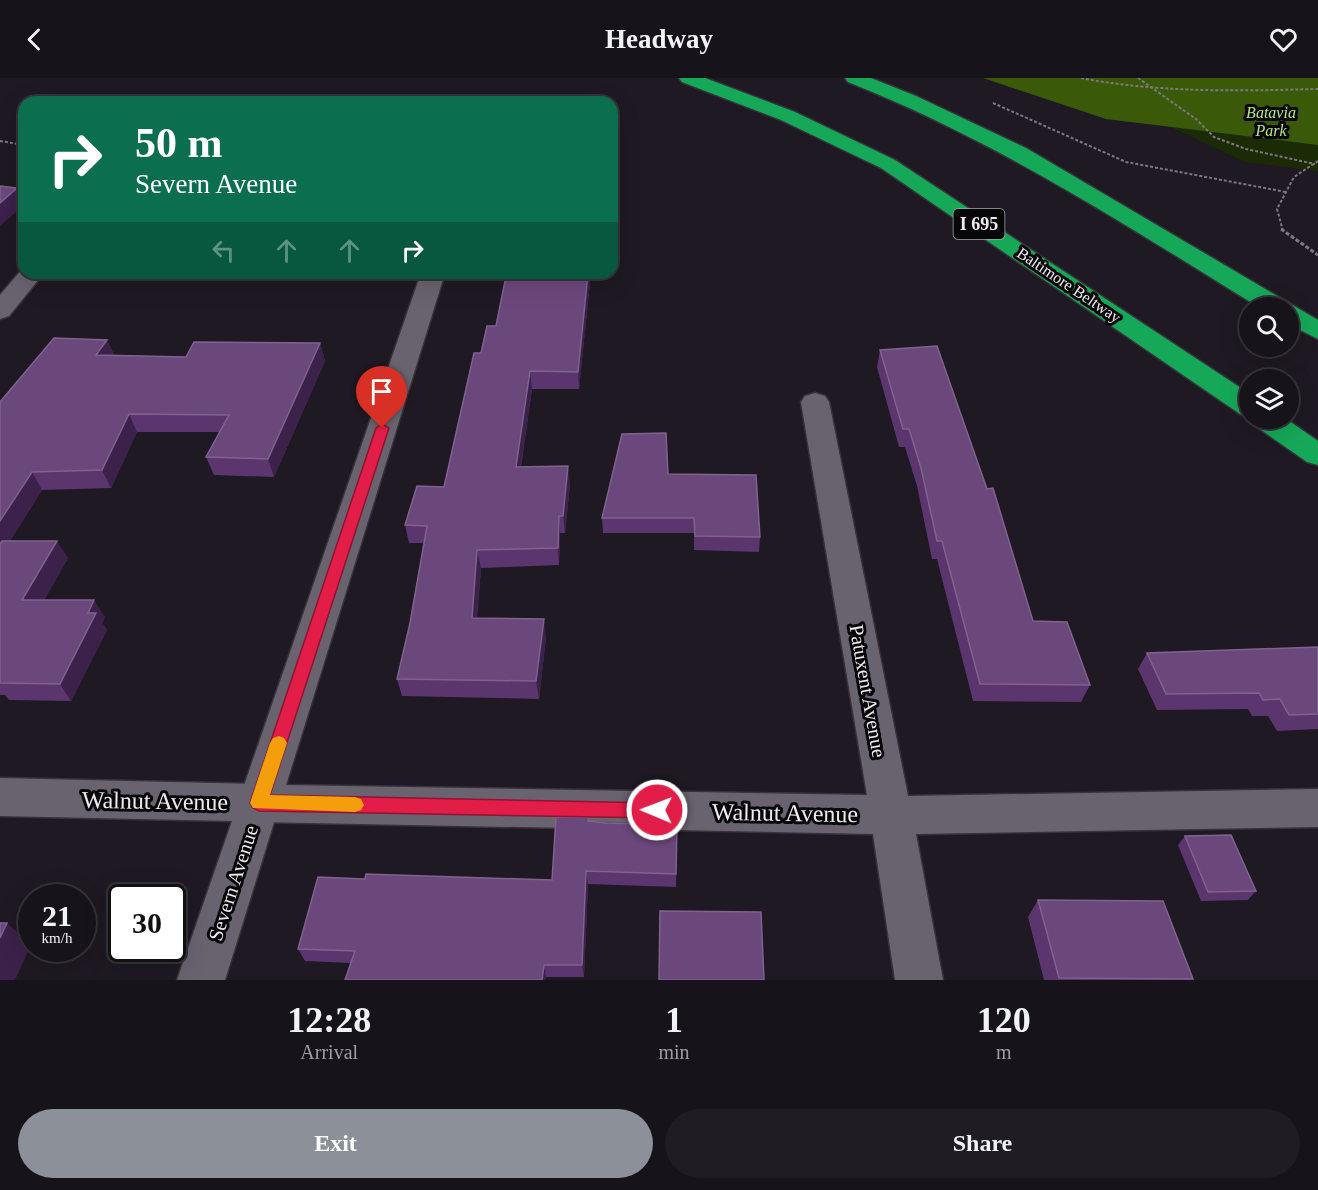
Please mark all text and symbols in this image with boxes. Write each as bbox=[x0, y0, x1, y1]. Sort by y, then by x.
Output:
icon: back bbox=[18, 23, 51, 56]
icon: heart bbox=[1267, 23, 1300, 56]
text: Headway bbox=[605, 24, 713, 54]
park label: Batavia Park bbox=[1246, 104, 1296, 139]
icon: right bbox=[36, 120, 114, 198]
text: 50 m bbox=[135, 120, 223, 166]
text: Severn Avenue bbox=[135, 169, 297, 199]
road number: I 695 bbox=[954, 209, 1004, 239]
icon: left bbox=[207, 234, 240, 267]
icon: ahead bbox=[270, 234, 303, 267]
icon: ahead bbox=[333, 234, 366, 267]
icon: right bbox=[396, 234, 429, 267]
street label: Baltimore Beltway bbox=[1013, 244, 1124, 327]
map controls bbox=[1239, 297, 1299, 429]
button: search bbox=[1239, 297, 1299, 357]
pin bbox=[356, 366, 407, 428]
button: layers bbox=[1239, 369, 1299, 429]
icon: arrive bbox=[365, 375, 398, 408]
street label: Patuxent Avenue bbox=[845, 623, 891, 759]
position arrow bbox=[625, 778, 689, 842]
street label: Walnut Avenue bbox=[82, 787, 228, 815]
street label: Walnut Avenue bbox=[712, 799, 858, 827]
street label: Severn Avenue bbox=[204, 822, 262, 944]
speed limit sign: 30 bbox=[108, 884, 186, 962]
text: 21 bbox=[42, 899, 72, 932]
text: km/h bbox=[42, 930, 72, 946]
text: 12:28 bbox=[287, 1000, 371, 1040]
text: 1 bbox=[665, 1000, 683, 1040]
text: 120 bbox=[977, 1000, 1031, 1040]
text: Arrival bbox=[300, 1041, 358, 1063]
text: min bbox=[658, 1041, 690, 1063]
text: m bbox=[996, 1041, 1012, 1063]
button: Exit bbox=[18, 1109, 653, 1178]
button: Share bbox=[665, 1109, 1300, 1178]

